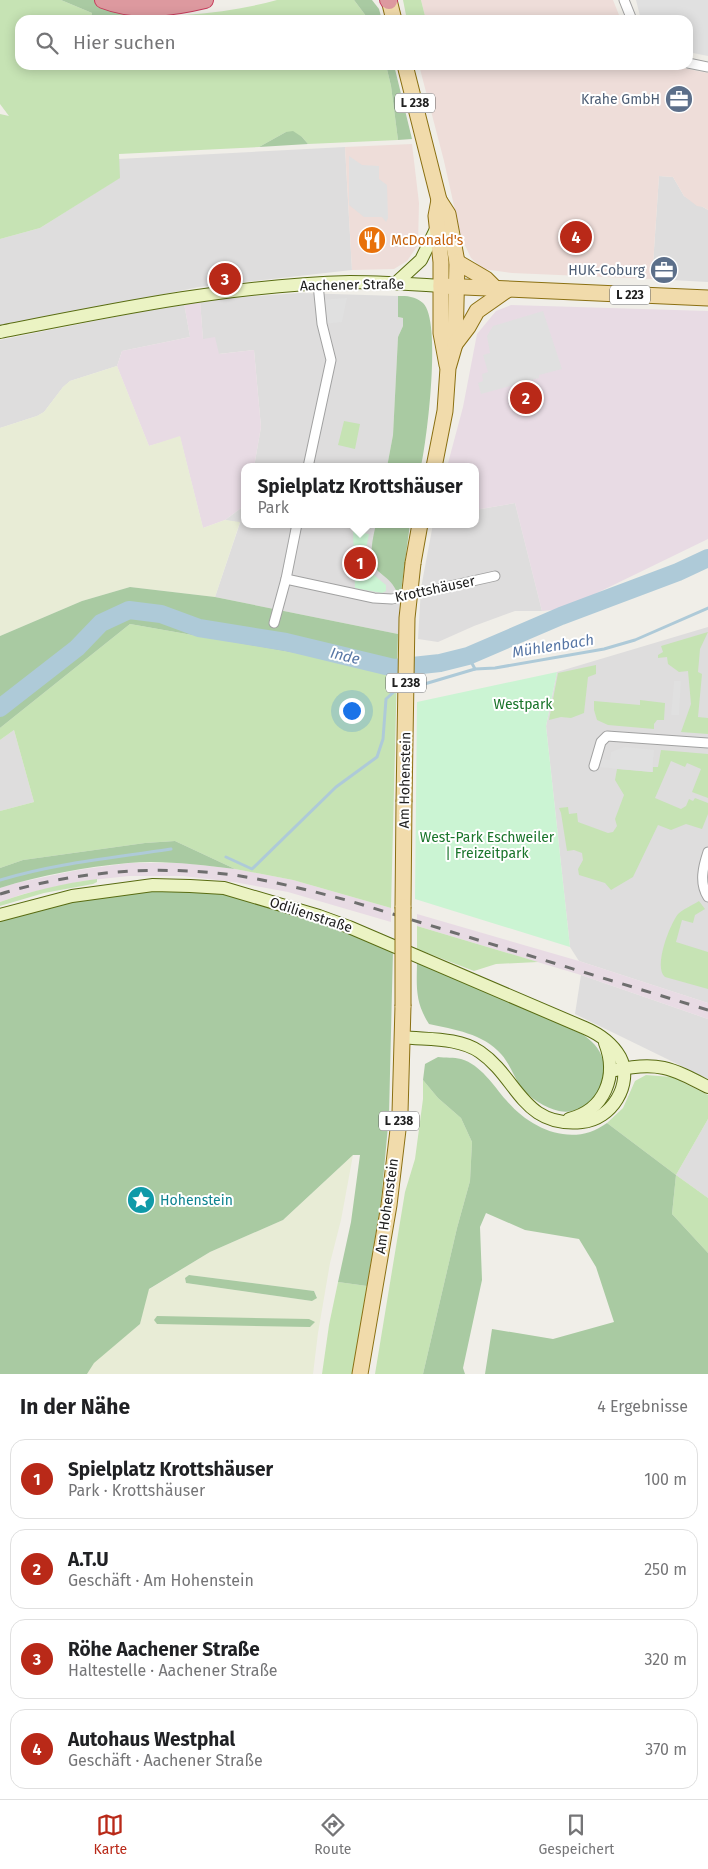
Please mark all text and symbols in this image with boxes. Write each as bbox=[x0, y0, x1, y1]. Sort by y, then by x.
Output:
search box bbox=[15, 15, 693, 70]
icon: search bbox=[33, 29, 61, 57]
text: Hier suchen bbox=[73, 31, 176, 54]
office icon: Krahe GmbH bbox=[664, 84, 694, 114]
place label: Krahe GmbH bbox=[581, 91, 660, 108]
road number: L 238 bbox=[395, 94, 435, 112]
pin: 4 bbox=[560, 218, 592, 256]
restaurant icon: McDonald's bbox=[357, 225, 387, 255]
place label: McDonald's bbox=[391, 232, 464, 249]
office icon: HUK-Coburg bbox=[649, 255, 679, 285]
pin: 3 bbox=[209, 260, 241, 298]
place label: HUK-Coburg bbox=[568, 262, 646, 279]
street label: Aachener Straße bbox=[300, 276, 404, 294]
road number: L 223 bbox=[610, 286, 650, 304]
pin: 2 bbox=[510, 379, 542, 417]
popup bbox=[241, 463, 479, 528]
text: Spielplatz Krottshäuser bbox=[257, 475, 463, 498]
text: Park bbox=[257, 498, 289, 517]
pin: 1 bbox=[344, 544, 376, 582]
street label: Krottshäuser bbox=[393, 572, 477, 606]
water label: Mühlenbach bbox=[511, 631, 595, 661]
water label: Inde bbox=[328, 644, 362, 668]
road number: L 238 bbox=[386, 674, 426, 692]
park label: Westpark bbox=[493, 696, 553, 713]
your location bbox=[339, 698, 365, 724]
street label: Am Hohenstein bbox=[396, 732, 414, 828]
park label: West-Park Eschweiler | Freizeitpark bbox=[420, 829, 555, 862]
street label: Odilienstraße bbox=[268, 894, 354, 936]
road number: L 238 bbox=[379, 1112, 419, 1130]
street label: Am Hohenstein bbox=[372, 1157, 402, 1255]
place icon: Hohenstein bbox=[126, 1185, 156, 1215]
place label: Hohenstein bbox=[160, 1192, 233, 1209]
text: In der Nähe bbox=[20, 1394, 130, 1420]
text: 4 Ergebnisse bbox=[597, 1397, 688, 1416]
text: Spielplatz Krottshäuser bbox=[68, 1458, 273, 1481]
text: 1 bbox=[33, 1470, 41, 1489]
text: 100 m bbox=[644, 1470, 687, 1489]
text: Park · Krottshäuser bbox=[68, 1481, 205, 1500]
text: A.T.U bbox=[68, 1548, 109, 1571]
text: 2 bbox=[33, 1560, 41, 1579]
text: 250 m bbox=[644, 1560, 687, 1579]
text: Geschäft · Am Hohenstein bbox=[68, 1571, 254, 1590]
text: Röhe Aachener Straße bbox=[68, 1638, 260, 1661]
text: 3 bbox=[33, 1650, 41, 1669]
text: 320 m bbox=[644, 1650, 687, 1669]
text: Haltestelle · Aachener Straße bbox=[68, 1661, 278, 1680]
text: Autohaus Westphal bbox=[68, 1728, 235, 1751]
text: 4 bbox=[32, 1740, 42, 1759]
text: 370 m bbox=[645, 1740, 687, 1759]
text: Geschäft · Aachener Straße bbox=[68, 1751, 263, 1770]
tab: Karte bbox=[94, 1811, 127, 1858]
tab: Route bbox=[314, 1811, 351, 1858]
tab: Gespeichert bbox=[539, 1811, 614, 1858]

